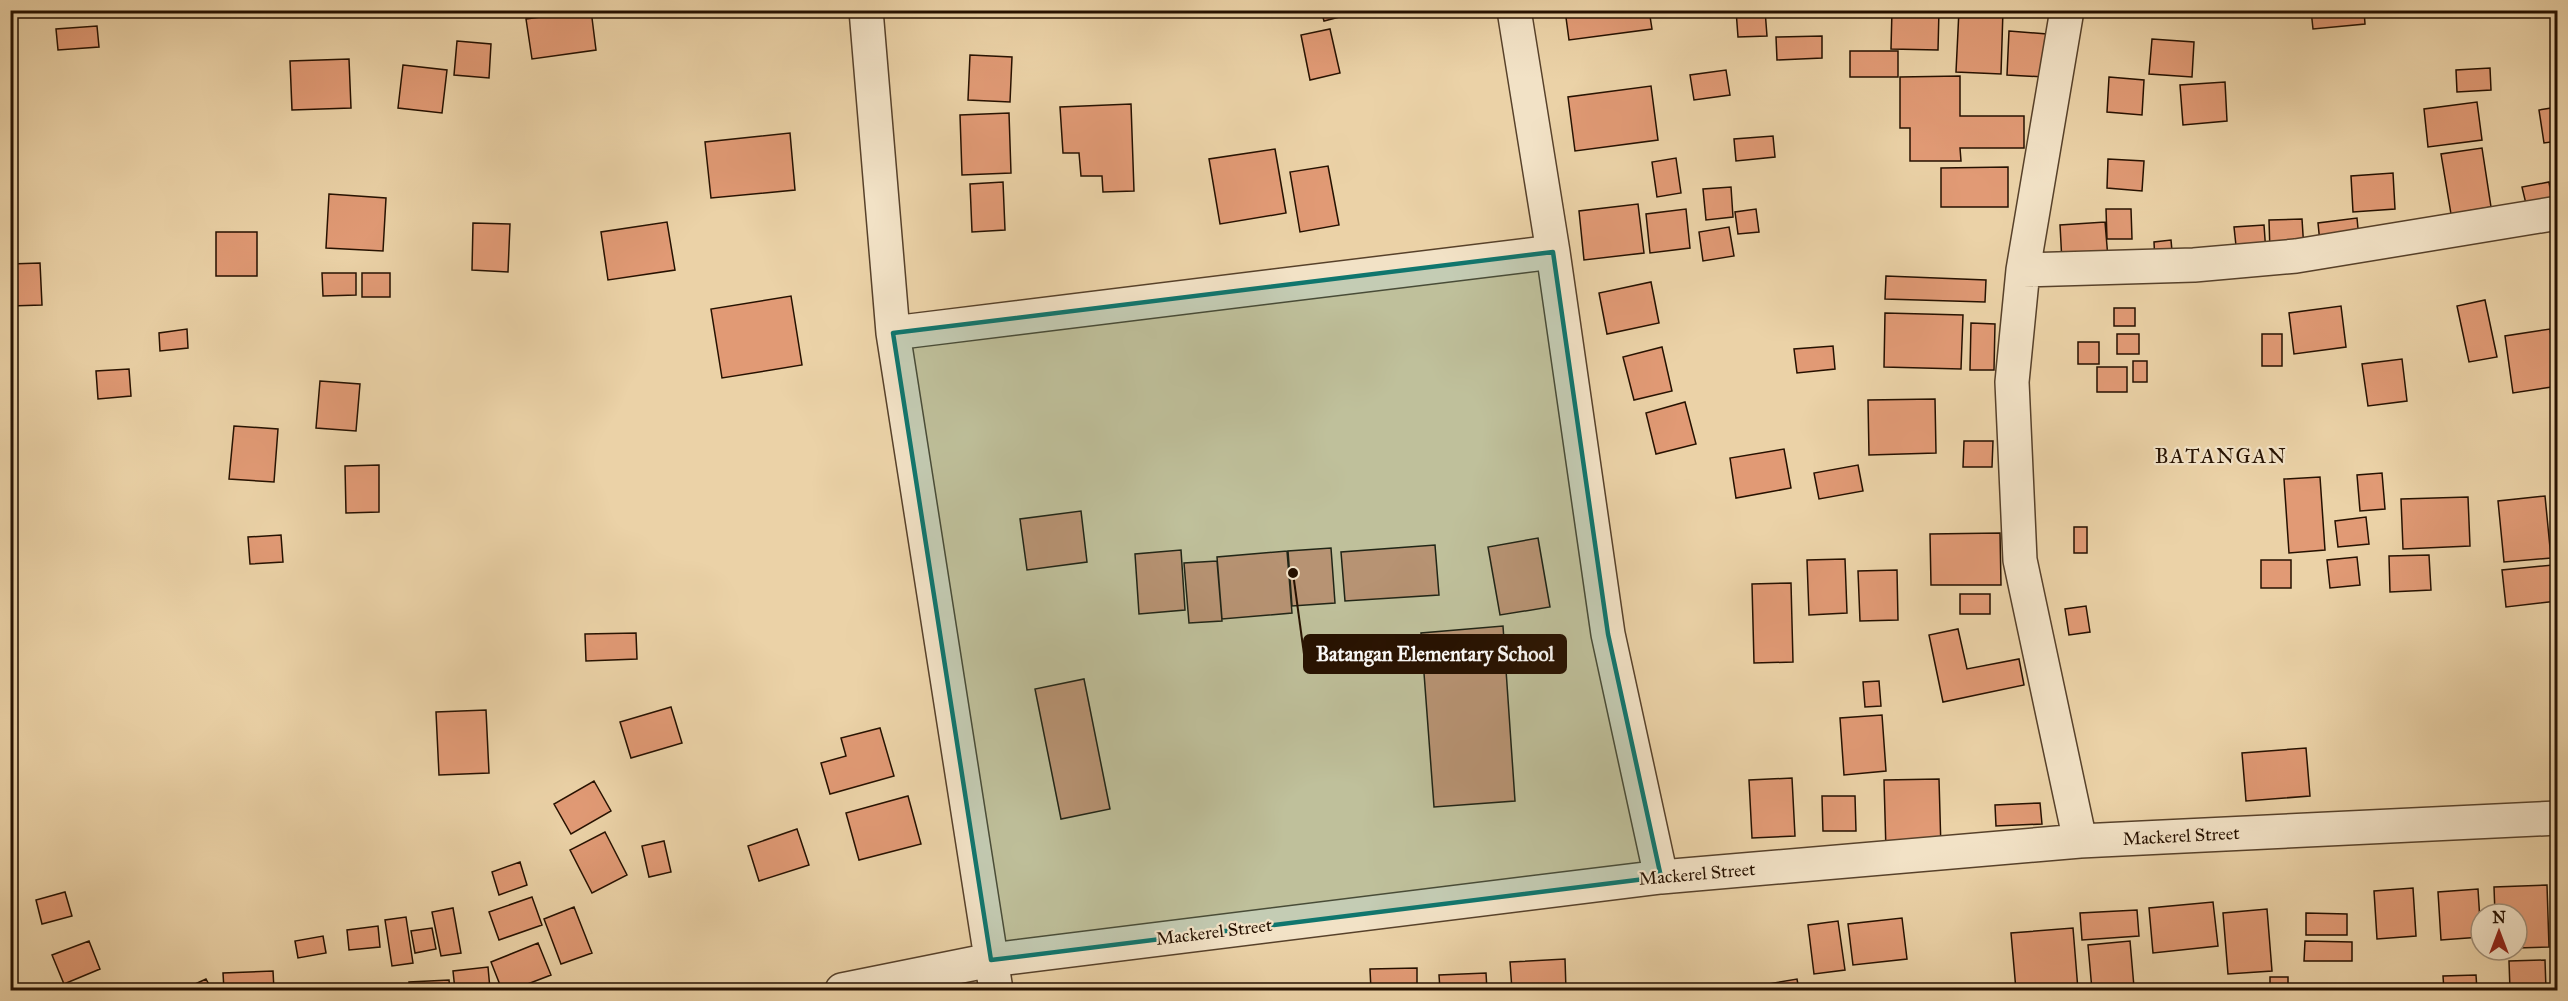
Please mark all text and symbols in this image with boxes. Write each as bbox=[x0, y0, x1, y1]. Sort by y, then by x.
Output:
district label: BATANGAN bbox=[2155, 443, 2287, 469]
callout: Batangan Elementary School bbox=[1304, 635, 1566, 673]
text: Batangan Elementary School bbox=[1316, 642, 1555, 667]
street label: Mackerel Street bbox=[2122, 822, 2241, 850]
street label: Mackerel Street bbox=[1638, 858, 1757, 890]
north arrow bbox=[2469, 902, 2529, 962]
text: N bbox=[2492, 908, 2506, 927]
street label: Mackerel Street bbox=[1155, 914, 1274, 950]

